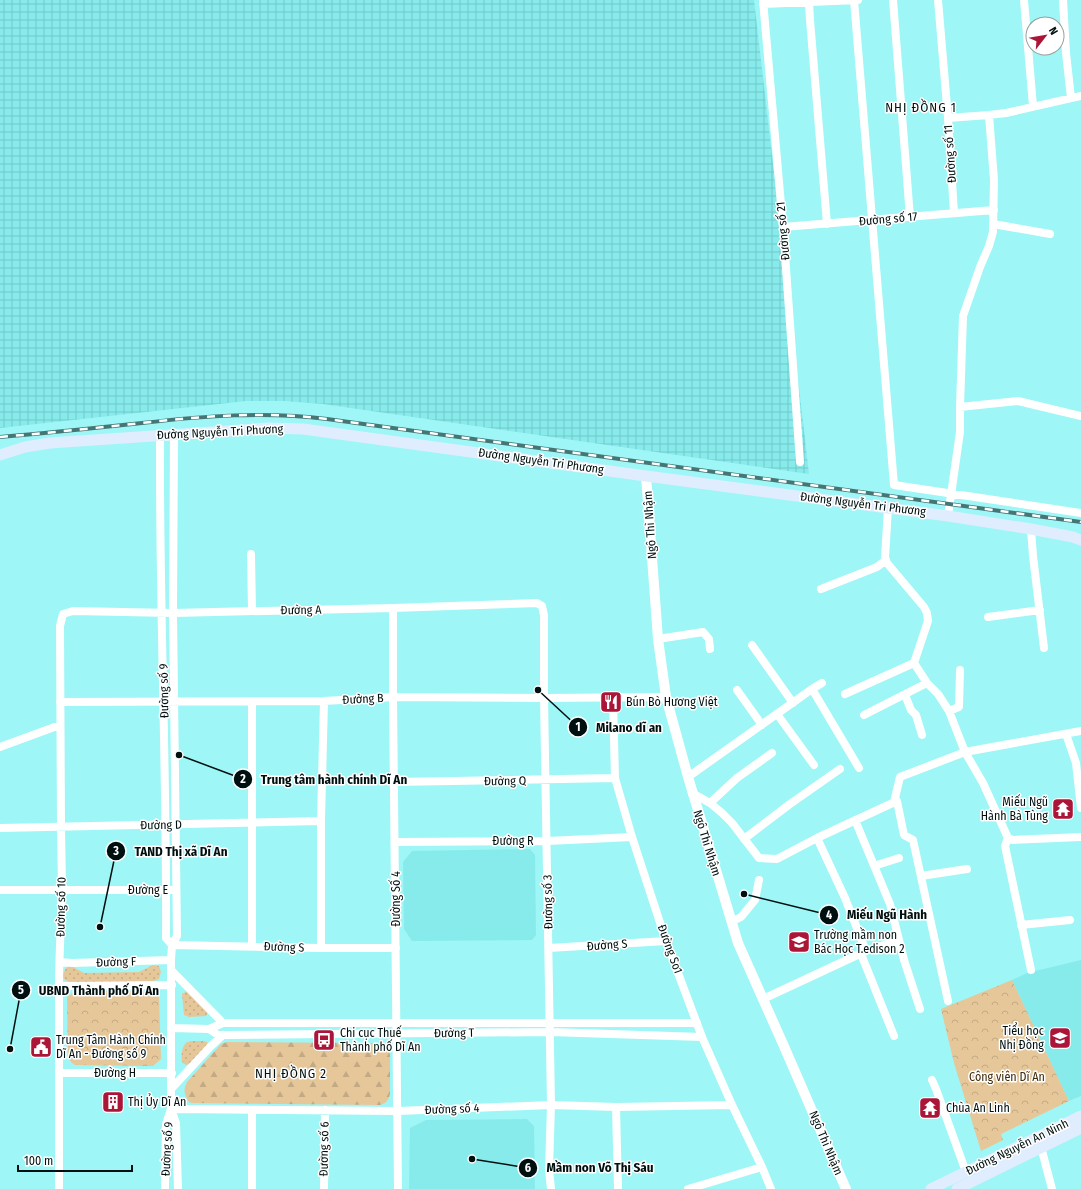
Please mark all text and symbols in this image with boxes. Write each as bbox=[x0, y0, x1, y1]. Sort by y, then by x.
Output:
north arrow bbox=[1025, 16, 1065, 56]
text: N bbox=[1046, 25, 1060, 37]
district label: NHỊ ĐỒNG 1 bbox=[885, 98, 957, 115]
street label: Đường số 11 bbox=[940, 124, 959, 184]
street label: Đường số 21 bbox=[772, 201, 793, 261]
street label: Đường số 17 bbox=[858, 208, 918, 229]
street label: Đường Nguyễn Tri Phương bbox=[156, 421, 284, 442]
street label: Đường Nguyễn Tri Phương bbox=[477, 444, 605, 477]
street label: Đường Nguyễn Tri Phương bbox=[799, 488, 927, 519]
street label: Ngô Thì Nhậm bbox=[641, 490, 659, 560]
street label: Đường A bbox=[280, 603, 322, 617]
street label: Đường số 9 bbox=[156, 663, 171, 719]
restaurant icon: Bún Bò Hương Việt bbox=[598, 689, 624, 715]
street label: Đường B bbox=[342, 691, 384, 707]
place label: Bún Bò Hương Việt bbox=[626, 695, 718, 709]
callout: Milano dĩ an bbox=[568, 715, 670, 740]
text: 1 bbox=[575, 720, 581, 734]
text: Milano dĩ an bbox=[596, 720, 662, 735]
callout: Trung tâm hành chính Dĩ An bbox=[233, 767, 415, 792]
text: 2 bbox=[239, 772, 246, 786]
text: Trung tâm hành chính Dĩ An bbox=[261, 772, 407, 787]
street label: Đường Q bbox=[484, 774, 527, 788]
place label: Miếu Ngũ Hành Bà Tùng bbox=[981, 794, 1048, 823]
temple icon: Miếu Ngũ Hành Bà Tùng bbox=[1050, 796, 1076, 822]
street label: Ngô Thì Nhậm bbox=[690, 808, 724, 878]
street label: Đường D bbox=[140, 818, 182, 832]
street label: Đường R bbox=[492, 834, 534, 848]
callout: TAND Thị xã Dĩ An bbox=[106, 839, 235, 864]
text: 3 bbox=[112, 844, 119, 858]
text: TAND Thị xã Dĩ An bbox=[134, 844, 228, 859]
street label: Đường Số 4 bbox=[388, 871, 403, 927]
street label: Đường số 3 bbox=[540, 875, 555, 929]
street label: Đường số 10 bbox=[52, 877, 69, 937]
street label: Đường E bbox=[128, 883, 169, 897]
callout: Miếu Ngũ Hành bbox=[819, 902, 935, 927]
text: Miếu Ngũ Hành bbox=[847, 906, 927, 922]
text: 4 bbox=[826, 908, 832, 922]
street label: Đường So1 bbox=[655, 923, 685, 975]
place label: Trường mầm non Bác Học T.edison 2 bbox=[814, 927, 904, 956]
school or university icon: Trường mầm non Bác Học T.edison 2 bbox=[786, 929, 812, 955]
street label: Đường S bbox=[586, 937, 628, 953]
street label: Đường S bbox=[263, 939, 305, 955]
street label: Đường F bbox=[96, 954, 137, 970]
callout: UBND Thành phố Dĩ An bbox=[11, 977, 168, 1002]
text: UBND Thành phố Dĩ An bbox=[39, 982, 159, 998]
text: 5 bbox=[18, 983, 24, 997]
place label: Tiểu học Nhị Đồng bbox=[999, 1022, 1044, 1052]
place label: Chi cục Thuế Thành phố Dĩ An bbox=[340, 1025, 421, 1054]
school or university icon: Tiểu học Nhị Đồng bbox=[1047, 1025, 1073, 1051]
street label: Đường T bbox=[434, 1026, 475, 1040]
bus stop icon: Chi cục Thuế Thành phố Dĩ An bbox=[311, 1027, 337, 1053]
place label: Trung Tâm Hành Chính Dĩ An - Đường số 9 bbox=[56, 1033, 166, 1061]
public building icon: Trung Tâm Hành Chính Dĩ An - Đường số 9 bbox=[28, 1034, 54, 1060]
district label: NHỊ ĐỒNG 2 bbox=[255, 1064, 327, 1081]
street label: Đường H bbox=[94, 1066, 136, 1080]
park label: Công viên Dĩ An bbox=[969, 1070, 1045, 1084]
building icon: Thị Ủy Dĩ An bbox=[100, 1089, 126, 1115]
place label: Thị Ủy Dĩ An bbox=[128, 1093, 186, 1109]
temple icon: Chùa An Linh bbox=[917, 1095, 943, 1121]
street label: Đường số 4 bbox=[424, 1100, 480, 1117]
place label: Chùa An Linh bbox=[946, 1101, 1010, 1115]
street label: Ngô Thì Nhậm bbox=[806, 1109, 846, 1177]
street label: Đường Nguyễn An Ninh bbox=[963, 1115, 1071, 1178]
street label: Đường số 9 bbox=[158, 1121, 175, 1177]
street label: Đường số 6 bbox=[316, 1121, 331, 1177]
scale bar bbox=[18, 1147, 132, 1173]
text: 100 m bbox=[24, 1154, 53, 1168]
callout: Mầm non Võ Thị Sáu bbox=[518, 1155, 661, 1180]
text: Mầm non Võ Thị Sáu bbox=[546, 1159, 654, 1175]
text: 6 bbox=[525, 1161, 531, 1175]

